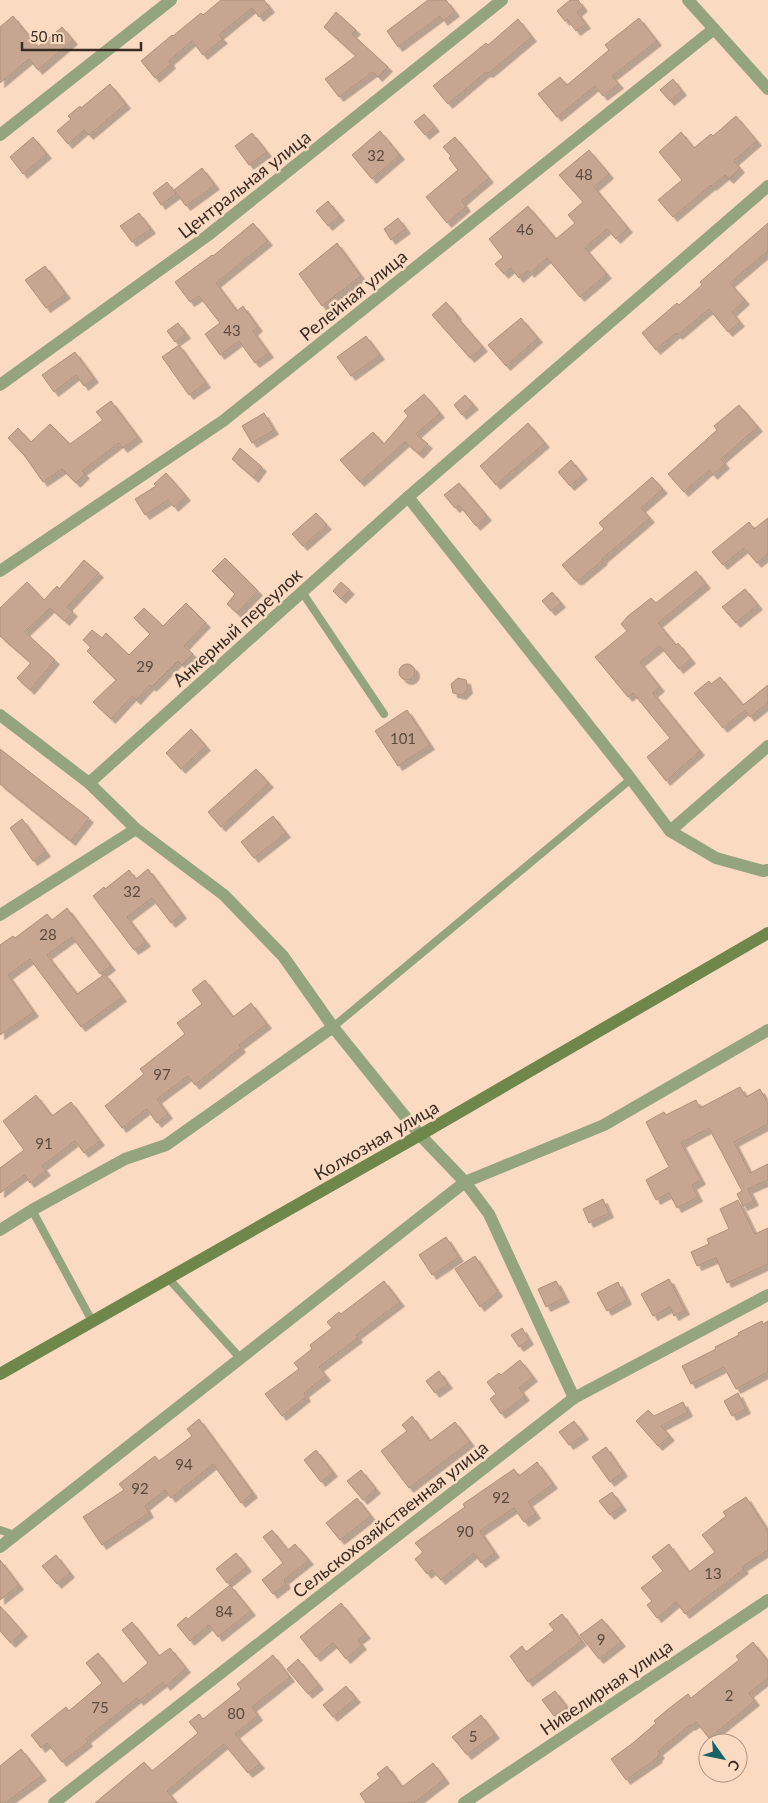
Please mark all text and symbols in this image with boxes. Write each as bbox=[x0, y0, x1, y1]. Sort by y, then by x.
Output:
scale bar bbox=[22, 20, 141, 52]
text: 50 m bbox=[30, 27, 64, 45]
street label: Центральная улица bbox=[173, 125, 315, 243]
house number: 32 bbox=[367, 146, 385, 164]
house number: 48 bbox=[575, 165, 593, 183]
house number: 46 bbox=[516, 220, 534, 238]
street label: Релейная улица bbox=[295, 245, 411, 345]
house number: 43 bbox=[223, 321, 241, 339]
street label: Анкерный переулок bbox=[168, 563, 307, 691]
house number: 29 bbox=[136, 657, 154, 675]
house number: 101 bbox=[390, 729, 416, 747]
house number: 32 bbox=[123, 882, 141, 900]
house number: 28 bbox=[39, 925, 57, 943]
house number: 97 bbox=[153, 1065, 171, 1083]
street label: Колхозная улица bbox=[310, 1095, 442, 1185]
house number: 91 bbox=[35, 1134, 53, 1152]
street label: Сельскохозяйственная улица bbox=[288, 1436, 492, 1602]
house number: 94 bbox=[175, 1455, 193, 1473]
house number: 92 bbox=[131, 1479, 149, 1497]
house number: 92 bbox=[492, 1488, 510, 1506]
house number: 90 bbox=[456, 1522, 474, 1540]
house number: 13 bbox=[704, 1564, 722, 1582]
house number: 84 bbox=[215, 1602, 233, 1620]
house number: 9 bbox=[597, 1630, 605, 1648]
street label: Нивелирная улица bbox=[536, 1635, 676, 1739]
house number: 2 bbox=[725, 1686, 733, 1704]
house number: 75 bbox=[91, 1698, 109, 1716]
house number: 80 bbox=[227, 1704, 245, 1722]
house number: 5 bbox=[469, 1727, 477, 1745]
north arrow bbox=[698, 1733, 748, 1783]
text: С bbox=[724, 1757, 744, 1774]

